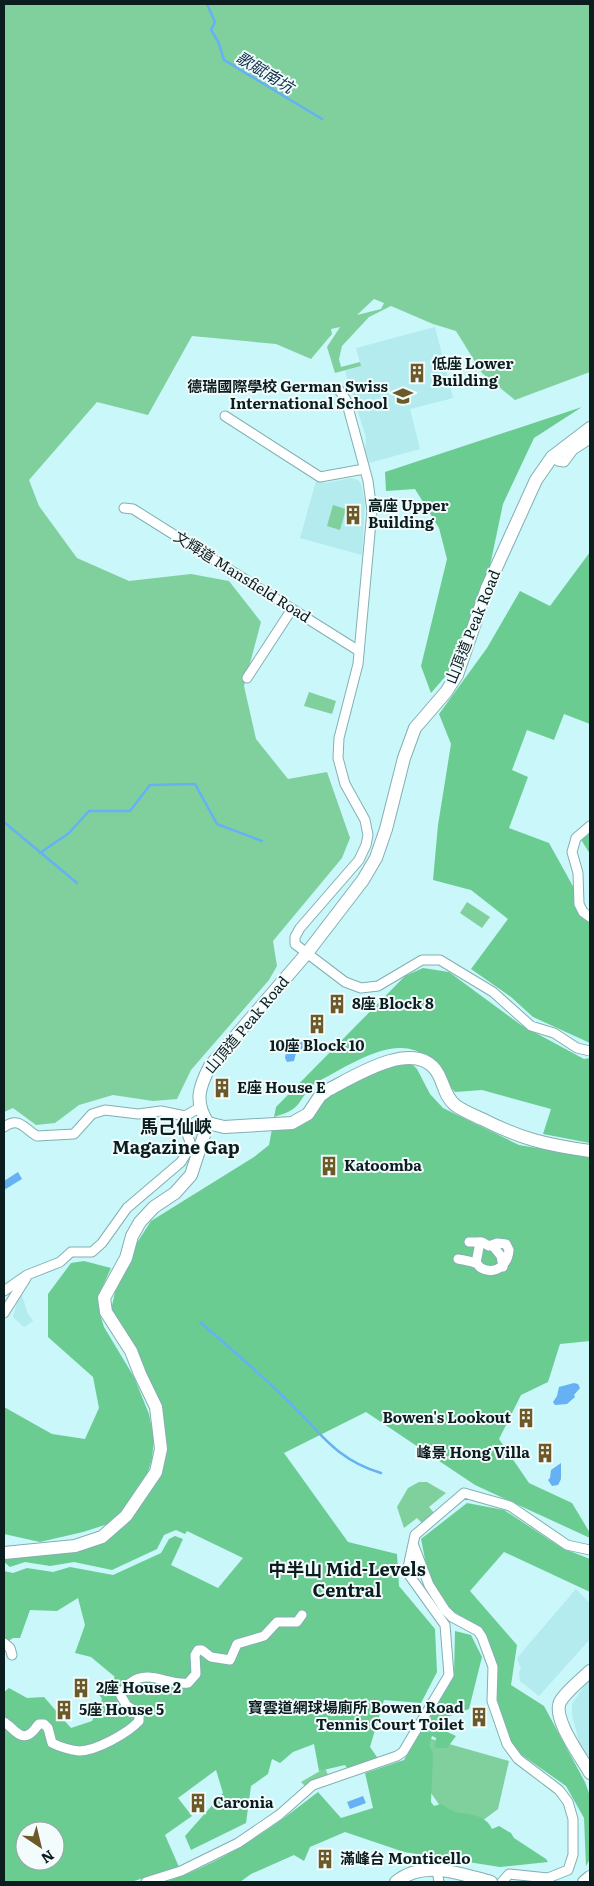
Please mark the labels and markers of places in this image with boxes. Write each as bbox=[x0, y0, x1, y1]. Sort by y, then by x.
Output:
place label: 低座 Lower Building bbox=[432, 351, 514, 391]
building icon: 低座 Lower Building bbox=[406, 362, 428, 384]
place label: 德瑞國際學校 German Swiss International School bbox=[187, 374, 389, 414]
school or university icon: 德瑞國際學校 German Swiss International School bbox=[392, 385, 414, 407]
place label: 高座 Upper Building bbox=[368, 493, 449, 533]
building icon: 高座 Upper Building bbox=[342, 504, 364, 526]
place label: 8座 Block 8 bbox=[352, 991, 434, 1014]
building icon: 8座 Block 8 bbox=[326, 993, 348, 1015]
building icon: 10座 Block 10 bbox=[306, 1013, 328, 1035]
place label: 10座 Block 10 bbox=[269, 1033, 365, 1056]
place label: E座 House E bbox=[237, 1075, 326, 1098]
building icon: E座 House E bbox=[211, 1077, 233, 1099]
place label: Katoomba bbox=[344, 1153, 422, 1176]
building icon: Katoomba bbox=[318, 1155, 340, 1177]
place label: Bowen's Lookout bbox=[383, 1405, 511, 1428]
building icon: Bowen's Lookout bbox=[515, 1407, 537, 1429]
place label: 峰景 Hong Villa bbox=[416, 1440, 530, 1463]
building icon: 峰景 Hong Villa bbox=[534, 1442, 556, 1464]
place label: 2座 House 2 bbox=[96, 1675, 181, 1698]
building icon: 2座 House 2 bbox=[70, 1677, 92, 1699]
place label: 寶雲道網球場廁所 Bowen Road Tennis Court Toilet bbox=[248, 1695, 464, 1735]
place label: 5座 House 5 bbox=[79, 1697, 164, 1720]
building icon: 5座 House 5 bbox=[53, 1699, 75, 1721]
building icon: 寶雲道網球場廁所 Bowen Road Tennis Court Toilet bbox=[468, 1706, 490, 1728]
place label: Caronia bbox=[213, 1790, 274, 1813]
building icon: Caronia bbox=[187, 1792, 209, 1814]
place label: 滿峰台 Monticello bbox=[340, 1846, 471, 1869]
building icon: 滿峰台 Monticello bbox=[314, 1848, 336, 1870]

